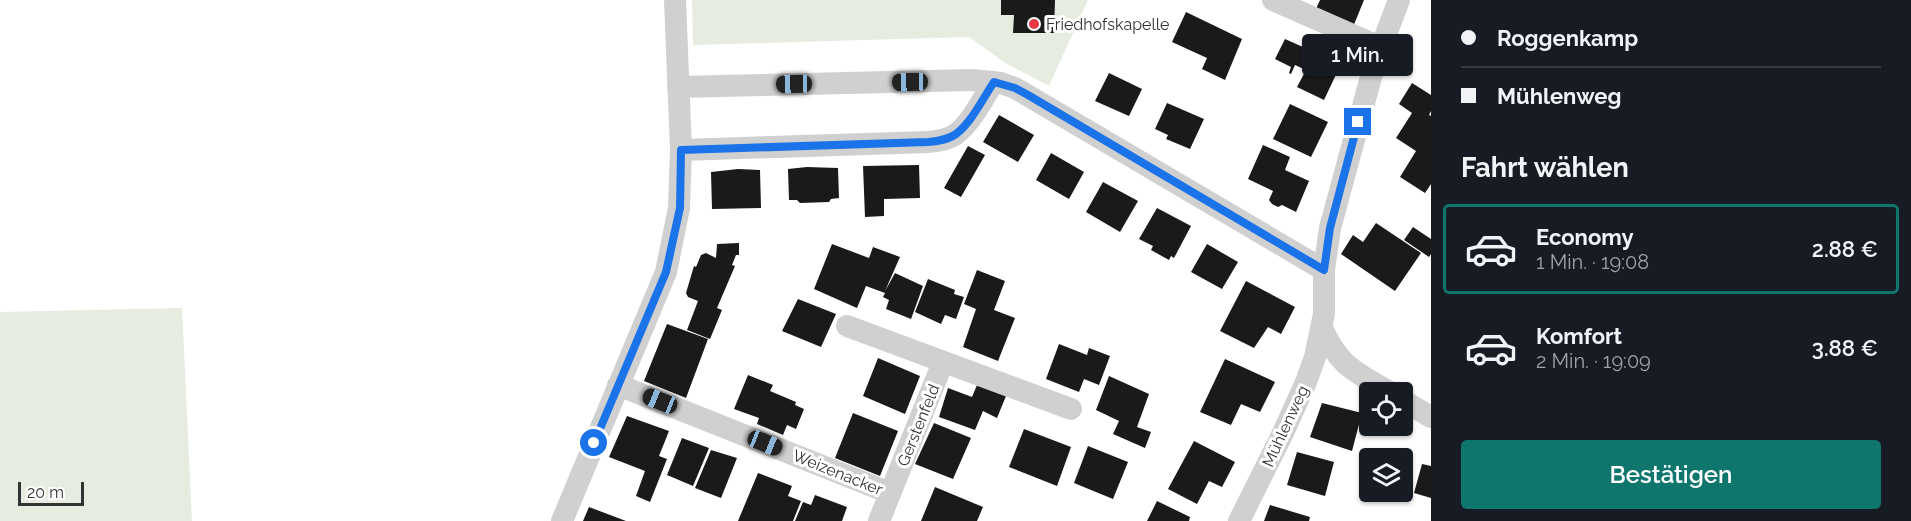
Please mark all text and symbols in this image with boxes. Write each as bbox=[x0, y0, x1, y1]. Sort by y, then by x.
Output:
place label: Friedhofskapelle bbox=[1046, 15, 1170, 34]
marker: Friedhofskapelle bbox=[1027, 17, 1041, 31]
text: Roggenkamp bbox=[1497, 25, 1638, 51]
callout: 1 Min. bbox=[1302, 35, 1414, 77]
text: 1 Min. bbox=[1331, 43, 1384, 67]
car bbox=[892, 73, 928, 91]
car bbox=[776, 75, 812, 93]
text: Mühlenweg bbox=[1497, 83, 1621, 109]
route end bbox=[1344, 108, 1371, 135]
text: Fahrt wählen bbox=[1461, 152, 1629, 183]
icon: car bbox=[1464, 222, 1518, 276]
text: Economy bbox=[1536, 224, 1634, 250]
text: 2.88 € bbox=[1812, 236, 1878, 262]
text: 1 Min. · 19:08 bbox=[1536, 250, 1649, 274]
icon: car bbox=[1464, 321, 1518, 375]
text: Komfort bbox=[1536, 323, 1622, 349]
text: 3.88 € bbox=[1812, 335, 1878, 361]
text: 2 Min. · 19:09 bbox=[1536, 349, 1651, 373]
street label: Gerstenfeld bbox=[893, 381, 944, 469]
street label: Mühlenweg bbox=[1258, 382, 1313, 470]
map controls bbox=[1359, 382, 1413, 502]
button: locate bbox=[1359, 382, 1413, 436]
car bbox=[640, 386, 680, 416]
car bbox=[745, 428, 785, 458]
route start bbox=[580, 429, 607, 456]
button: Bestätigen bbox=[1461, 440, 1881, 509]
street label: Weizenacker bbox=[790, 446, 886, 499]
button: layers bbox=[1359, 448, 1413, 502]
scale bar bbox=[18, 479, 84, 506]
text: 20 m bbox=[27, 483, 64, 502]

